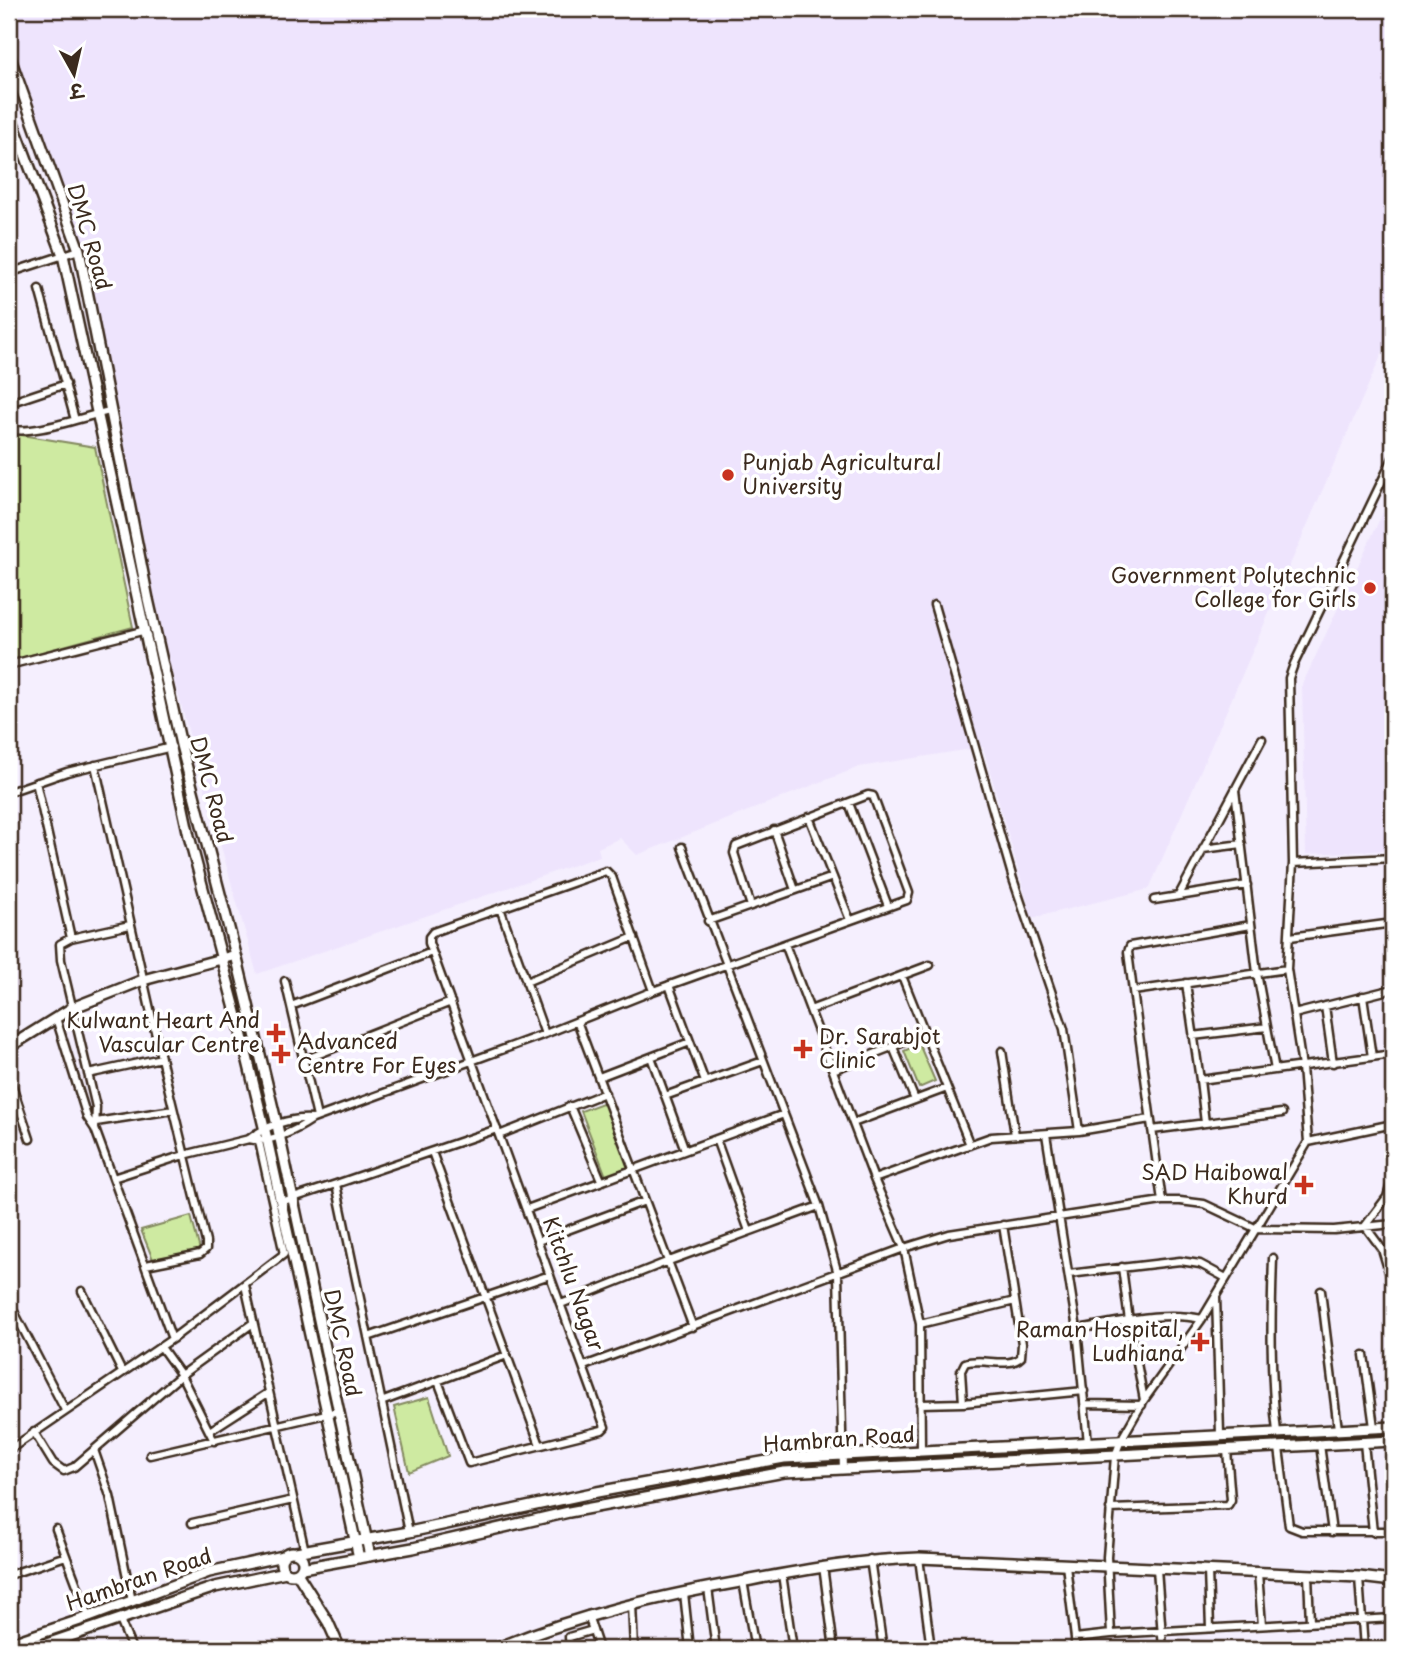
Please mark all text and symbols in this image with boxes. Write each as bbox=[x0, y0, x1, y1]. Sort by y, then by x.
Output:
north arrow bbox=[38, 38, 108, 108]
text: उ bbox=[66, 77, 87, 107]
street label: DMC Road bbox=[60, 180, 121, 293]
place label: Punjab Agricultural University bbox=[742, 445, 941, 501]
marker: Punjab Agricultural University bbox=[720, 467, 736, 483]
place label: Government Polytechnic College for Girls bbox=[1111, 558, 1356, 614]
marker: Government Polytechnic College for Girls bbox=[1362, 580, 1378, 596]
street label: DMC Road bbox=[183, 733, 243, 846]
place label: Kulwant Heart And Vascular Centre bbox=[66, 1003, 260, 1059]
place label: Dr. Sarabjot Clinic bbox=[819, 1019, 941, 1075]
marker: Kulwant Heart And Vascular Centre bbox=[266, 1023, 286, 1043]
place label: Advanced Centre For Eyes bbox=[297, 1024, 456, 1080]
marker: Dr. Sarabjot Clinic bbox=[793, 1039, 813, 1059]
marker: Advanced Centre For Eyes bbox=[271, 1044, 291, 1064]
place label: SAD Haibowal Khurd bbox=[1141, 1155, 1288, 1211]
marker: SAD Haibowal Khurd bbox=[1294, 1175, 1314, 1195]
street label: Kitchlu Nagar bbox=[536, 1212, 614, 1355]
street label: DMC Road bbox=[317, 1286, 371, 1399]
place label: Raman Hospital, Ludhiana bbox=[1016, 1312, 1185, 1368]
marker: Raman Hospital, Ludhiana bbox=[1190, 1332, 1210, 1352]
street label: Hambran Road bbox=[762, 1417, 916, 1459]
street label: Hambran Road bbox=[61, 1538, 216, 1618]

